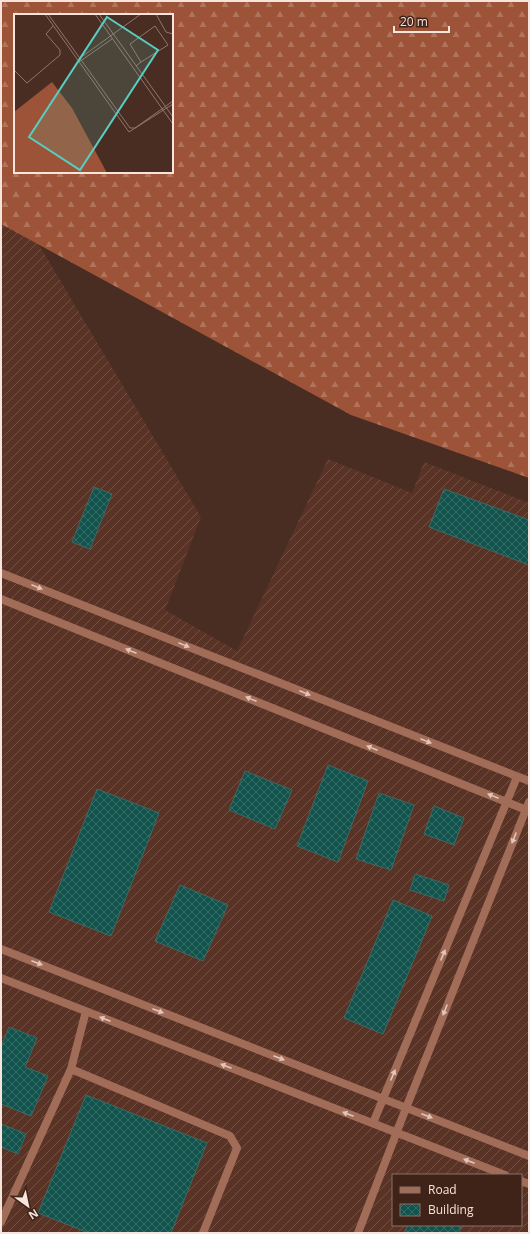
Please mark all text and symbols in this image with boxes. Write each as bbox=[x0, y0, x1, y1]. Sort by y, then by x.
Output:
scale bar bbox=[394, 8, 449, 34]
text: 20 m bbox=[400, 13, 428, 30]
inset map bbox=[14, 14, 173, 173]
one-way arrow bbox=[32, 584, 44, 590]
one-way arrow bbox=[179, 642, 190, 648]
one-way arrow bbox=[125, 648, 136, 654]
one-way arrow bbox=[300, 690, 312, 696]
one-way arrow bbox=[245, 696, 257, 702]
one-way arrow bbox=[420, 738, 432, 744]
one-way arrow bbox=[366, 744, 378, 750]
one-way arrow bbox=[486, 793, 498, 799]
one-way arrow bbox=[511, 832, 517, 844]
one-way arrow bbox=[441, 948, 447, 960]
one-way arrow bbox=[32, 961, 44, 967]
one-way arrow bbox=[442, 1005, 448, 1017]
one-way arrow bbox=[153, 1008, 165, 1014]
one-way arrow bbox=[100, 1016, 111, 1022]
one-way arrow bbox=[274, 1056, 286, 1062]
one-way arrow bbox=[220, 1063, 232, 1069]
one-way arrow bbox=[391, 1068, 397, 1080]
one-way arrow bbox=[341, 1110, 353, 1116]
one-way arrow bbox=[421, 1113, 433, 1119]
one-way arrow bbox=[462, 1157, 474, 1163]
legend bbox=[392, 1174, 522, 1226]
text: Road bbox=[428, 1181, 457, 1198]
north arrow bbox=[8, 1186, 48, 1226]
text: Building bbox=[428, 1201, 474, 1218]
text: N bbox=[26, 1206, 42, 1224]

